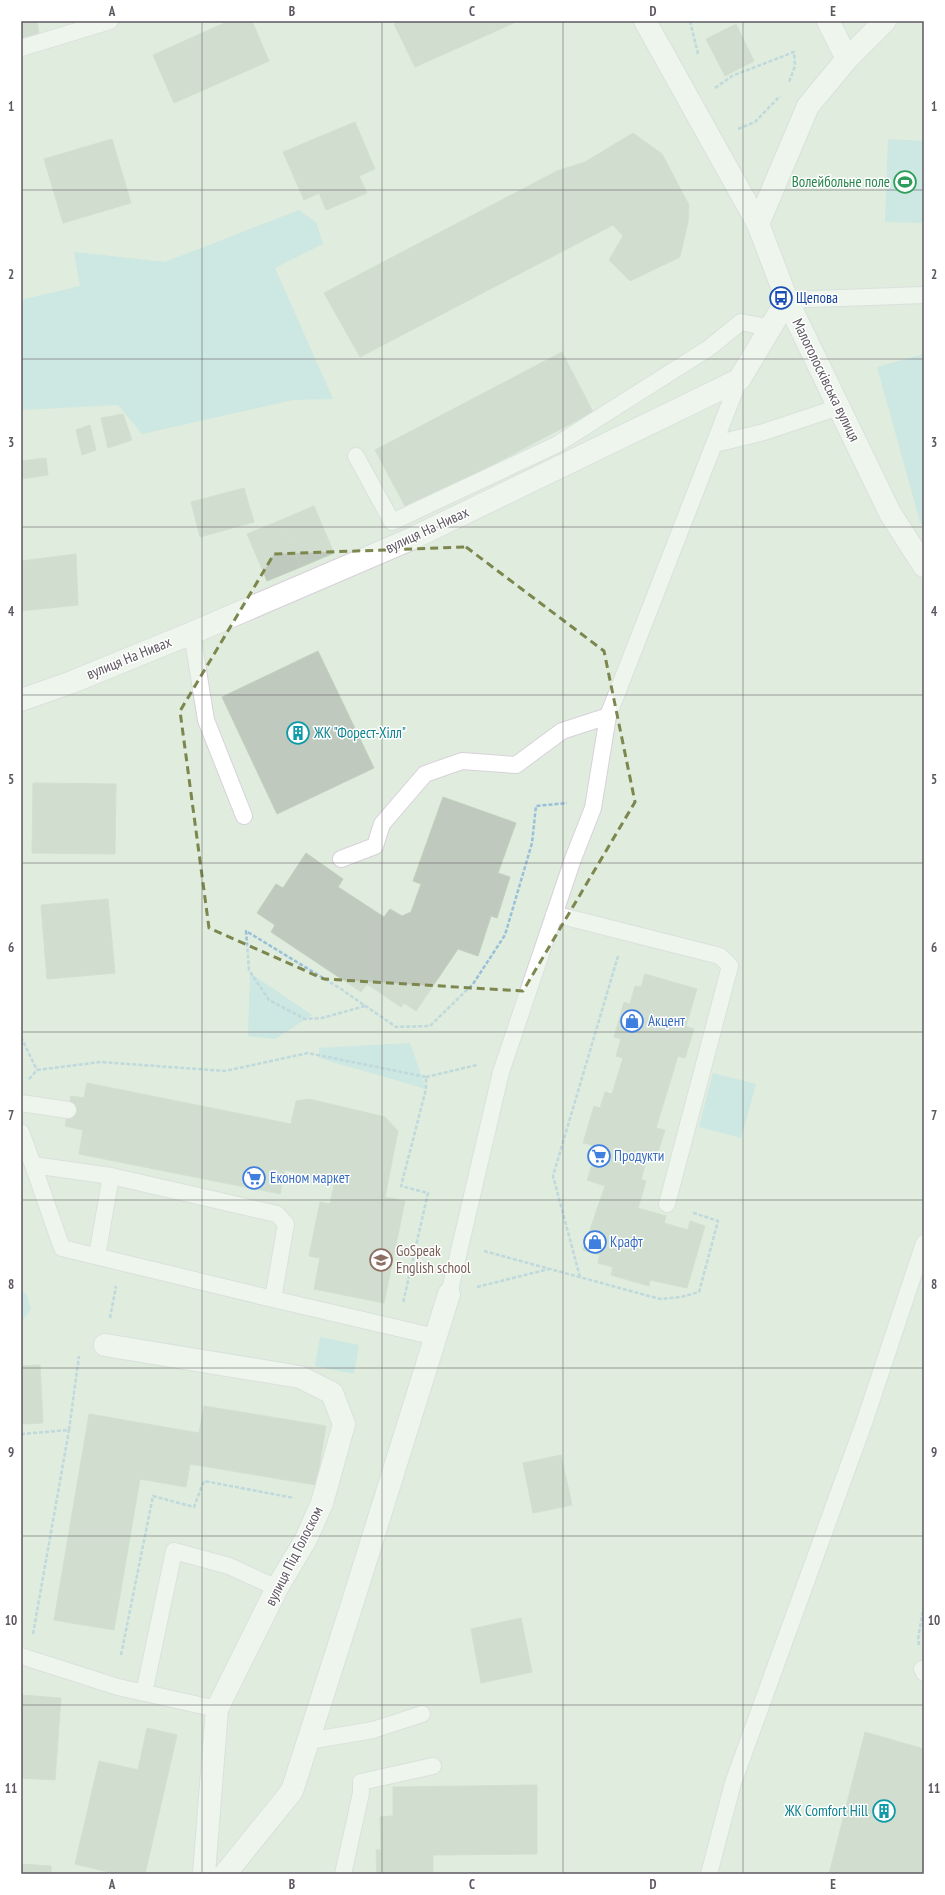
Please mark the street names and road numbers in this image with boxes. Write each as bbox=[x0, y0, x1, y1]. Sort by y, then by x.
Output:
street label: Малоголосківська вулиця bbox=[788, 315, 865, 445]
street label: вулиця На Нивах bbox=[382, 502, 472, 557]
street label: вулиця На Нивах bbox=[84, 632, 174, 683]
street label: вулиця Під Голоском bbox=[260, 1503, 327, 1609]

